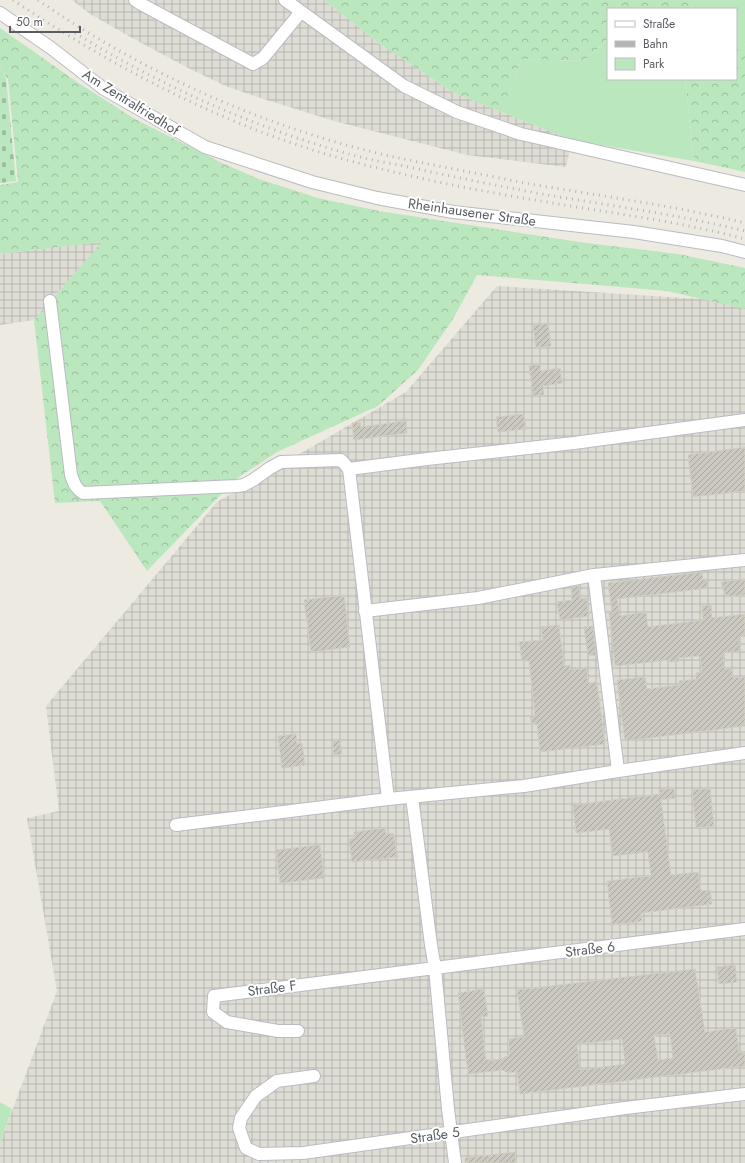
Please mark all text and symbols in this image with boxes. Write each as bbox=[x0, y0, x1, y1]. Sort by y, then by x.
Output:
scale bar bbox=[10, 8, 80, 34]
legend bbox=[607, 8, 737, 80]
text: 50 m bbox=[16, 13, 43, 31]
text: Straße bbox=[643, 15, 675, 33]
text: Bahn bbox=[643, 35, 668, 53]
text: Park bbox=[643, 55, 665, 73]
street label: Am Zentralfriedhof bbox=[79, 64, 184, 140]
street label: Rheinhausener Straße bbox=[407, 193, 537, 231]
street label: Straße 6 bbox=[564, 936, 616, 962]
street label: Straße F bbox=[247, 975, 297, 1001]
street label: Straße 5 bbox=[409, 1122, 461, 1148]

